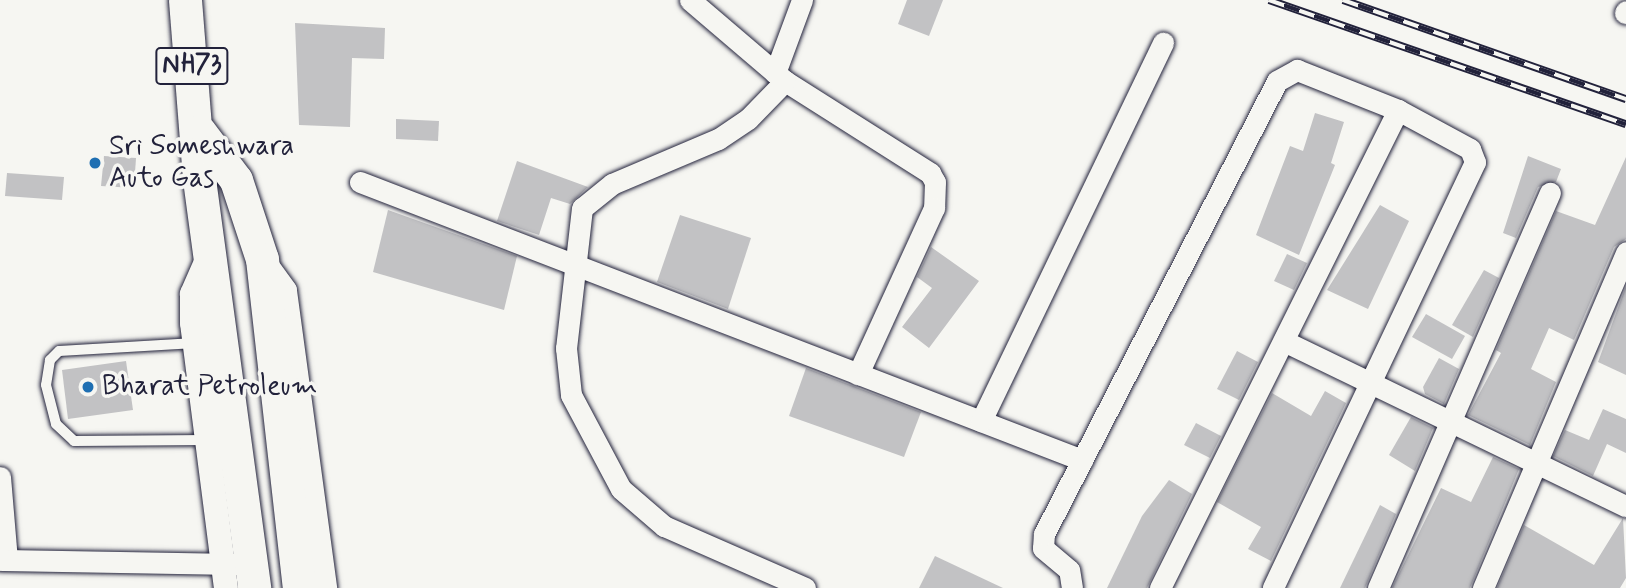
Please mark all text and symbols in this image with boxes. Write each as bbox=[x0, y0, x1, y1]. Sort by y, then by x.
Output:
road number: NH73 bbox=[155, 44, 229, 88]
place label: Sri Someshwara Auto Gas bbox=[109, 130, 298, 196]
marker: Sri Someshwara Auto Gas bbox=[87, 155, 103, 171]
place label: Bharat Petroleum bbox=[102, 370, 315, 404]
marker: Bharat Petroleum bbox=[80, 379, 96, 395]

